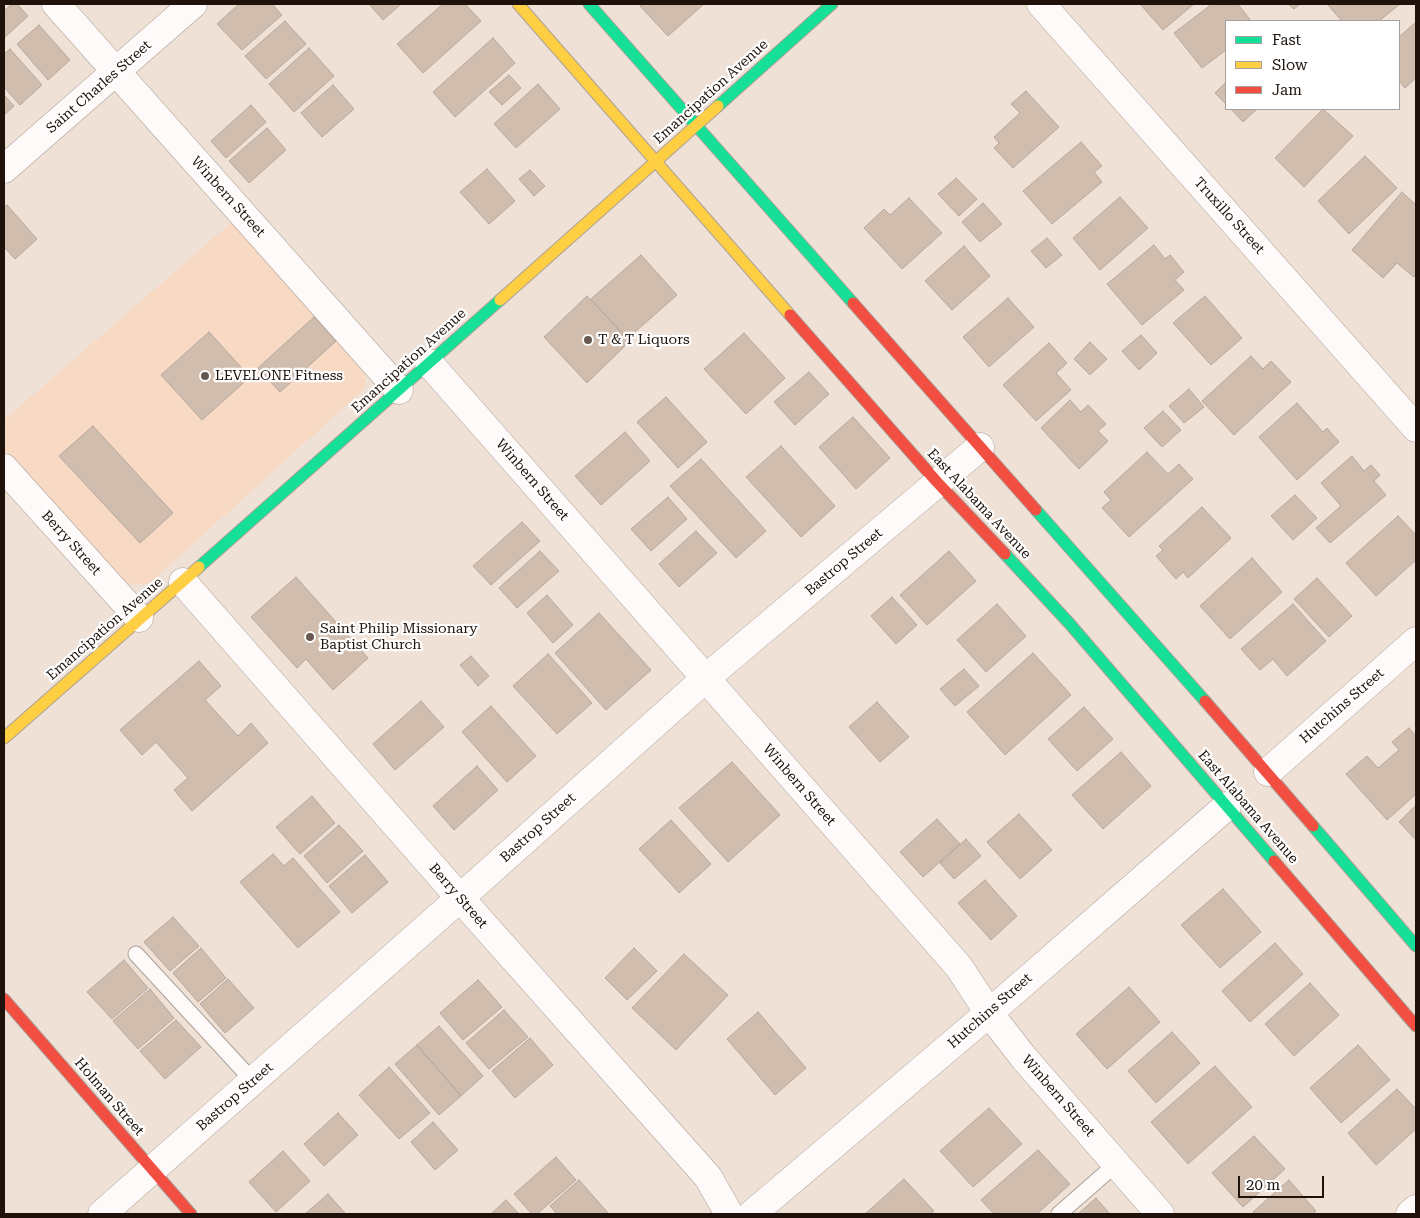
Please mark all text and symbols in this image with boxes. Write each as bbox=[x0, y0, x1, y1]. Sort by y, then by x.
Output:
legend bbox=[1225, 20, 1400, 110]
text: Fast bbox=[1272, 31, 1301, 49]
street label: Emancipation Avenue bbox=[650, 36, 772, 148]
street label: Saint Charles Street bbox=[43, 37, 155, 137]
text: Slow bbox=[1272, 56, 1307, 74]
text: Jam bbox=[1272, 81, 1302, 99]
street label: Winbern Street bbox=[187, 153, 269, 241]
street label: Truxillo Street bbox=[1190, 174, 1268, 258]
street label: Emancipation Avenue bbox=[348, 305, 470, 417]
place label: T & T Liquors bbox=[598, 332, 690, 348]
marker: T & T Liquors bbox=[582, 334, 594, 346]
place label: LEVELONE Fitness bbox=[215, 368, 343, 384]
marker: LEVELONE Fitness bbox=[199, 370, 211, 382]
street label: Winbern Street bbox=[492, 436, 572, 524]
street label: East Alabama Avenue bbox=[924, 445, 1034, 563]
street label: Berry Street bbox=[38, 507, 104, 579]
street label: Bastrop Street bbox=[802, 525, 886, 599]
street label: Emancipation Avenue bbox=[44, 574, 166, 684]
place label: Saint Philip Missionary Baptist Church bbox=[320, 621, 478, 654]
marker: Saint Philip Missionary Baptist Church bbox=[304, 631, 316, 643]
street label: Hutchins Street bbox=[1296, 665, 1388, 747]
street label: Winbern Street bbox=[759, 741, 839, 829]
street label: East Alabama Avenue bbox=[1194, 747, 1302, 867]
street label: Bastrop Street bbox=[497, 790, 579, 866]
street label: Berry Street bbox=[425, 860, 491, 932]
street label: Hutchins Street bbox=[944, 970, 1036, 1052]
street label: Winbern Street bbox=[1018, 1052, 1098, 1140]
street label: Holman Street bbox=[71, 1055, 147, 1139]
street label: Bastrop Street bbox=[193, 1059, 277, 1135]
scale bar bbox=[1240, 1166, 1326, 1198]
text: 20 m bbox=[1246, 1176, 1280, 1194]

